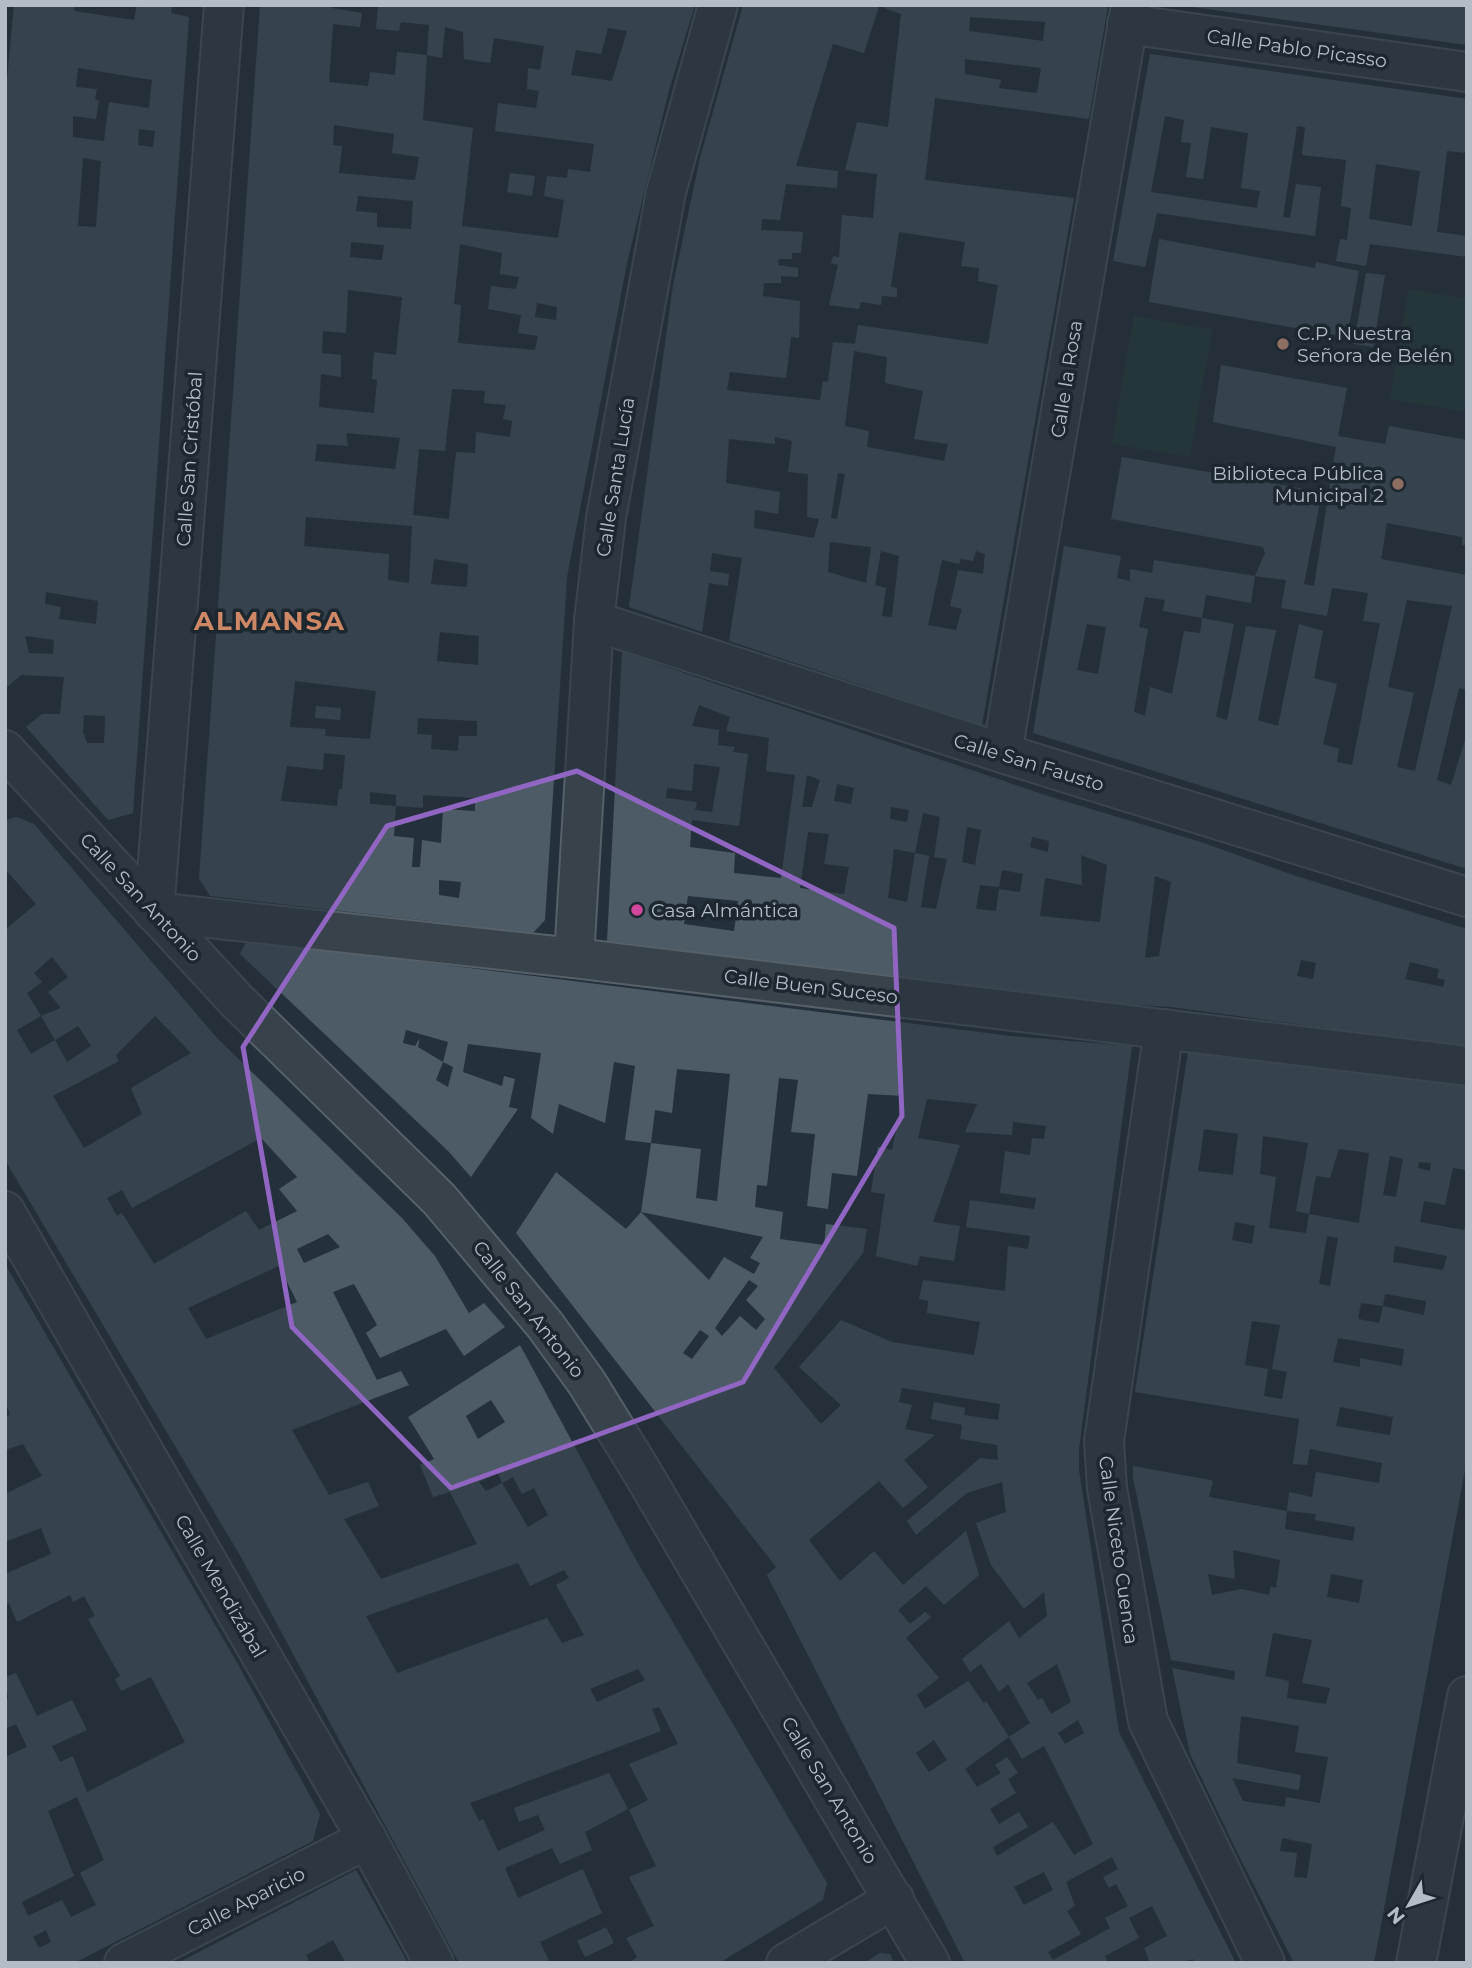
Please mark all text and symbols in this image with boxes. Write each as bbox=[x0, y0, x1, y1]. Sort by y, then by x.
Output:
street label: Calle Pablo Picasso bbox=[1205, 24, 1389, 73]
street label: Calle la Rosa bbox=[1046, 319, 1087, 439]
place label: C.P. Nuestra Señora de Belén bbox=[1297, 322, 1453, 367]
marker: C.P. Nuestra Señora de Belén bbox=[1275, 336, 1291, 352]
street label: Calle San Cristóbal bbox=[172, 371, 207, 547]
street label: Calle Santa Lucía bbox=[592, 396, 639, 558]
place label: Biblioteca Pública Municipal 2 bbox=[1212, 462, 1384, 507]
marker: Biblioteca Pública Municipal 2 bbox=[1390, 476, 1406, 492]
district label: ALMANSA bbox=[193, 605, 346, 637]
street label: Calle San Fausto bbox=[951, 729, 1107, 796]
street label: Calle San Antonio bbox=[75, 828, 206, 967]
place label: Casa Almántica bbox=[651, 899, 799, 922]
marker: Casa Almántica bbox=[629, 902, 645, 918]
street label: Calle Buen Suceso bbox=[723, 964, 899, 1009]
street label: Calle San Antonio bbox=[468, 1236, 589, 1382]
street label: Calle Niceto Cuenca bbox=[1094, 1454, 1143, 1646]
street label: Calle Mendizábal bbox=[170, 1510, 271, 1662]
street label: Calle San Antonio bbox=[777, 1713, 883, 1868]
street label: Calle Aparicio bbox=[184, 1862, 309, 1941]
north arrow bbox=[1374, 1870, 1444, 1940]
text: N bbox=[1382, 1902, 1410, 1929]

